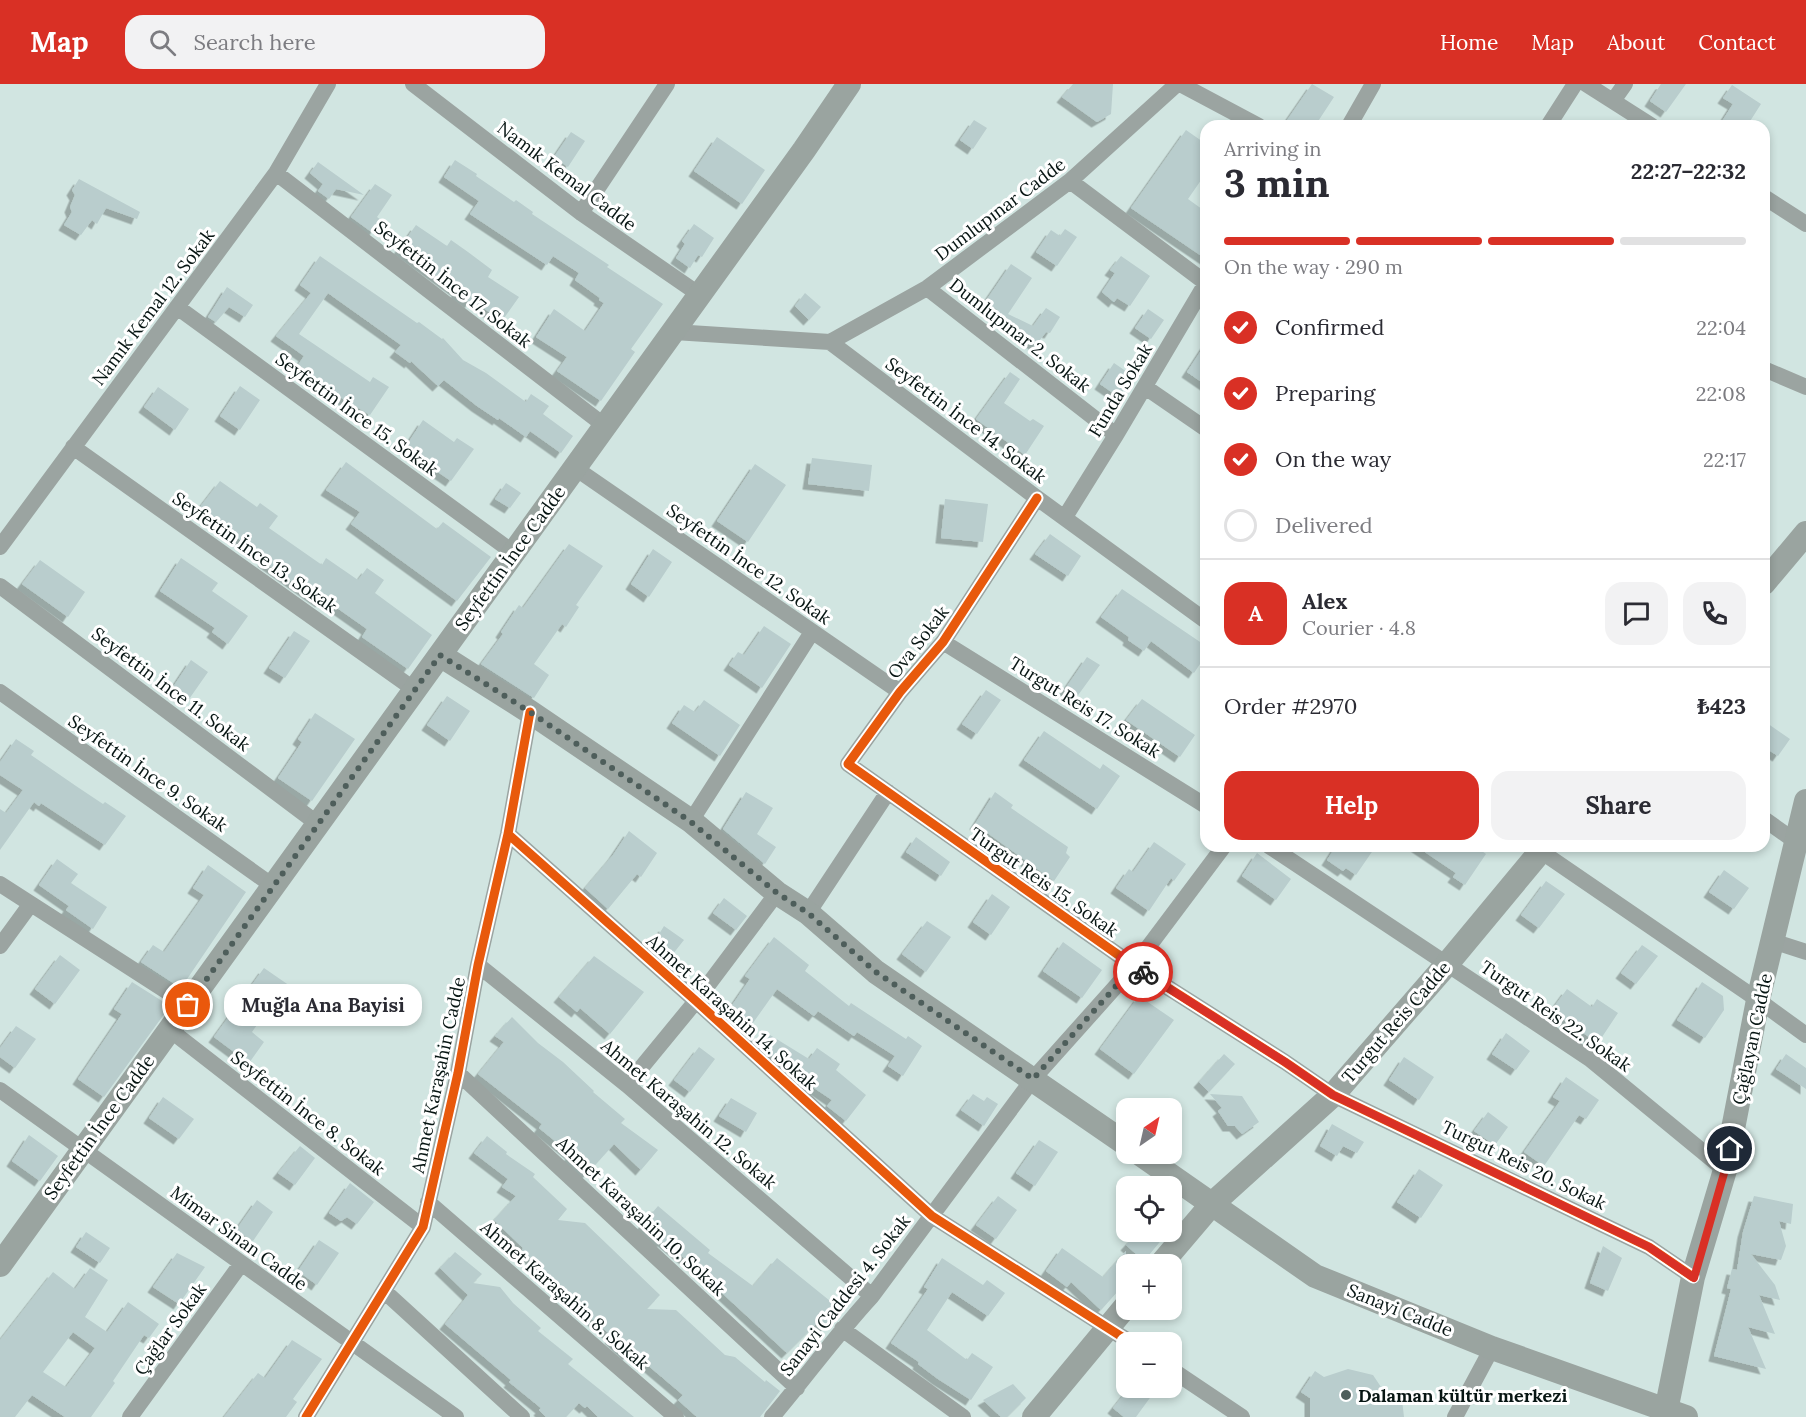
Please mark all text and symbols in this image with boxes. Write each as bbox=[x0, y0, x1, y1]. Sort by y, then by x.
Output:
search box bbox=[125, 15, 545, 69]
text: Map bbox=[30, 24, 89, 60]
icon: search bbox=[146, 26, 179, 59]
text: Search here bbox=[194, 28, 316, 56]
text: Home bbox=[1440, 29, 1498, 56]
text: Map bbox=[1531, 29, 1574, 56]
text: About bbox=[1607, 29, 1665, 56]
text: Contact bbox=[1698, 29, 1776, 56]
street label: Namık Kemal Cadde bbox=[493, 116, 641, 236]
text: Arriving in bbox=[1224, 136, 1321, 161]
street label: Dumlupınar Cadde bbox=[930, 152, 1070, 266]
text: 22:27–22:32 bbox=[1631, 157, 1746, 185]
text: 3 min bbox=[1224, 158, 1330, 208]
street label: Seyfettin İnce 17. Sokak bbox=[370, 215, 536, 353]
street label: Namık Kemal 12. Sokak bbox=[87, 224, 220, 390]
text: On the way · 290 m bbox=[1224, 254, 1403, 279]
street label: Dumlupınar 2. Sokak bbox=[945, 273, 1095, 397]
icon: check bbox=[1224, 311, 1257, 344]
text: Confirmed bbox=[1275, 313, 1384, 341]
text: 22:04 bbox=[1696, 315, 1746, 340]
street label: Funda Sokak bbox=[1083, 339, 1157, 441]
street label: Seyfettin İnce 15. Sokak bbox=[271, 347, 443, 481]
street label: Seyfettin İnce 14. Sokak bbox=[881, 352, 1051, 488]
icon: check bbox=[1224, 377, 1257, 410]
text: Preparing bbox=[1275, 379, 1375, 407]
text: 22:08 bbox=[1696, 381, 1746, 406]
icon: check bbox=[1224, 443, 1257, 476]
text: On the way bbox=[1275, 445, 1391, 473]
text: 22:17 bbox=[1703, 447, 1746, 472]
street label: Seyfettin İnce Cadde bbox=[450, 481, 571, 635]
street label: Seyfettin İnce 13. Sokak bbox=[168, 486, 342, 618]
street label: Seyfettin İnce 12. Sokak bbox=[662, 499, 836, 630]
text: Delivered bbox=[1275, 511, 1373, 539]
button: chat bbox=[1605, 582, 1668, 645]
button: phone bbox=[1683, 582, 1746, 645]
text: Alex bbox=[1302, 587, 1347, 615]
text: A bbox=[1248, 599, 1263, 627]
street label: Ova Sokak bbox=[882, 601, 954, 683]
text: Courier · 4.8 bbox=[1302, 615, 1416, 640]
street label: Seyfettin İnce 11. Sokak bbox=[87, 622, 255, 756]
street label: Turgut Reis 17. Sokak bbox=[1005, 651, 1165, 763]
text: Order #2970 bbox=[1224, 692, 1357, 720]
text: ₺423 bbox=[1697, 692, 1746, 720]
street label: Seyfettin İnce 9. Sokak bbox=[64, 709, 232, 837]
button: Help bbox=[1224, 771, 1479, 840]
button: Share bbox=[1491, 771, 1746, 840]
street label: Turgut Reis 15. Sokak bbox=[965, 822, 1123, 942]
street label: Ahmet Karaşahin 14. Sokak bbox=[641, 929, 822, 1095]
courier bbox=[1113, 942, 1173, 1002]
street label: Turgut Reis 22. Sokak bbox=[1476, 955, 1636, 1077]
icon: bike bbox=[1127, 956, 1160, 989]
street label: Turgut Reis Cadde bbox=[1337, 956, 1455, 1088]
street label: Çağlayan Cadde bbox=[1727, 971, 1777, 1107]
street label: Ahmet Karaşahin Cadde bbox=[406, 974, 470, 1176]
pin bbox=[162, 979, 213, 1030]
callout: Muğla Ana Bayisi bbox=[224, 984, 422, 1026]
icon: bag bbox=[171, 988, 204, 1021]
text: Muğla Ana Bayisi bbox=[241, 992, 405, 1017]
street label: Ahmet Karaşahin 12. Sokak bbox=[596, 1033, 782, 1194]
street label: Seyfettin İnce 8. Sokak bbox=[226, 1046, 390, 1181]
street label: Seyfettin İnce Cadde bbox=[39, 1050, 160, 1204]
north arrow bbox=[1116, 1098, 1182, 1164]
map controls bbox=[1116, 1098, 1182, 1398]
street label: Turgut Reis 20. Sokak bbox=[1438, 1115, 1610, 1215]
pin bbox=[1704, 1123, 1755, 1174]
street label: Ahmet Karaşahin 10. Sokak bbox=[551, 1131, 731, 1301]
icon: home bbox=[1713, 1132, 1746, 1165]
button: locate bbox=[1116, 1176, 1182, 1242]
street label: Mimar Sinan Cadde bbox=[166, 1181, 312, 1296]
street label: Sanayi Caddesi 4. Sokak bbox=[775, 1210, 915, 1380]
street label: Ahmet Karaşahin 8. Sokak bbox=[475, 1215, 654, 1375]
button: + bbox=[1116, 1254, 1182, 1320]
street label: Çağlar Sokak bbox=[129, 1278, 211, 1380]
street label: Sanayi Cadde bbox=[1344, 1278, 1456, 1342]
button: − bbox=[1116, 1332, 1182, 1398]
place label: Dalaman kültür merkezi bbox=[1358, 1384, 1567, 1407]
marker: Dalaman kültür merkezi bbox=[1339, 1388, 1353, 1402]

